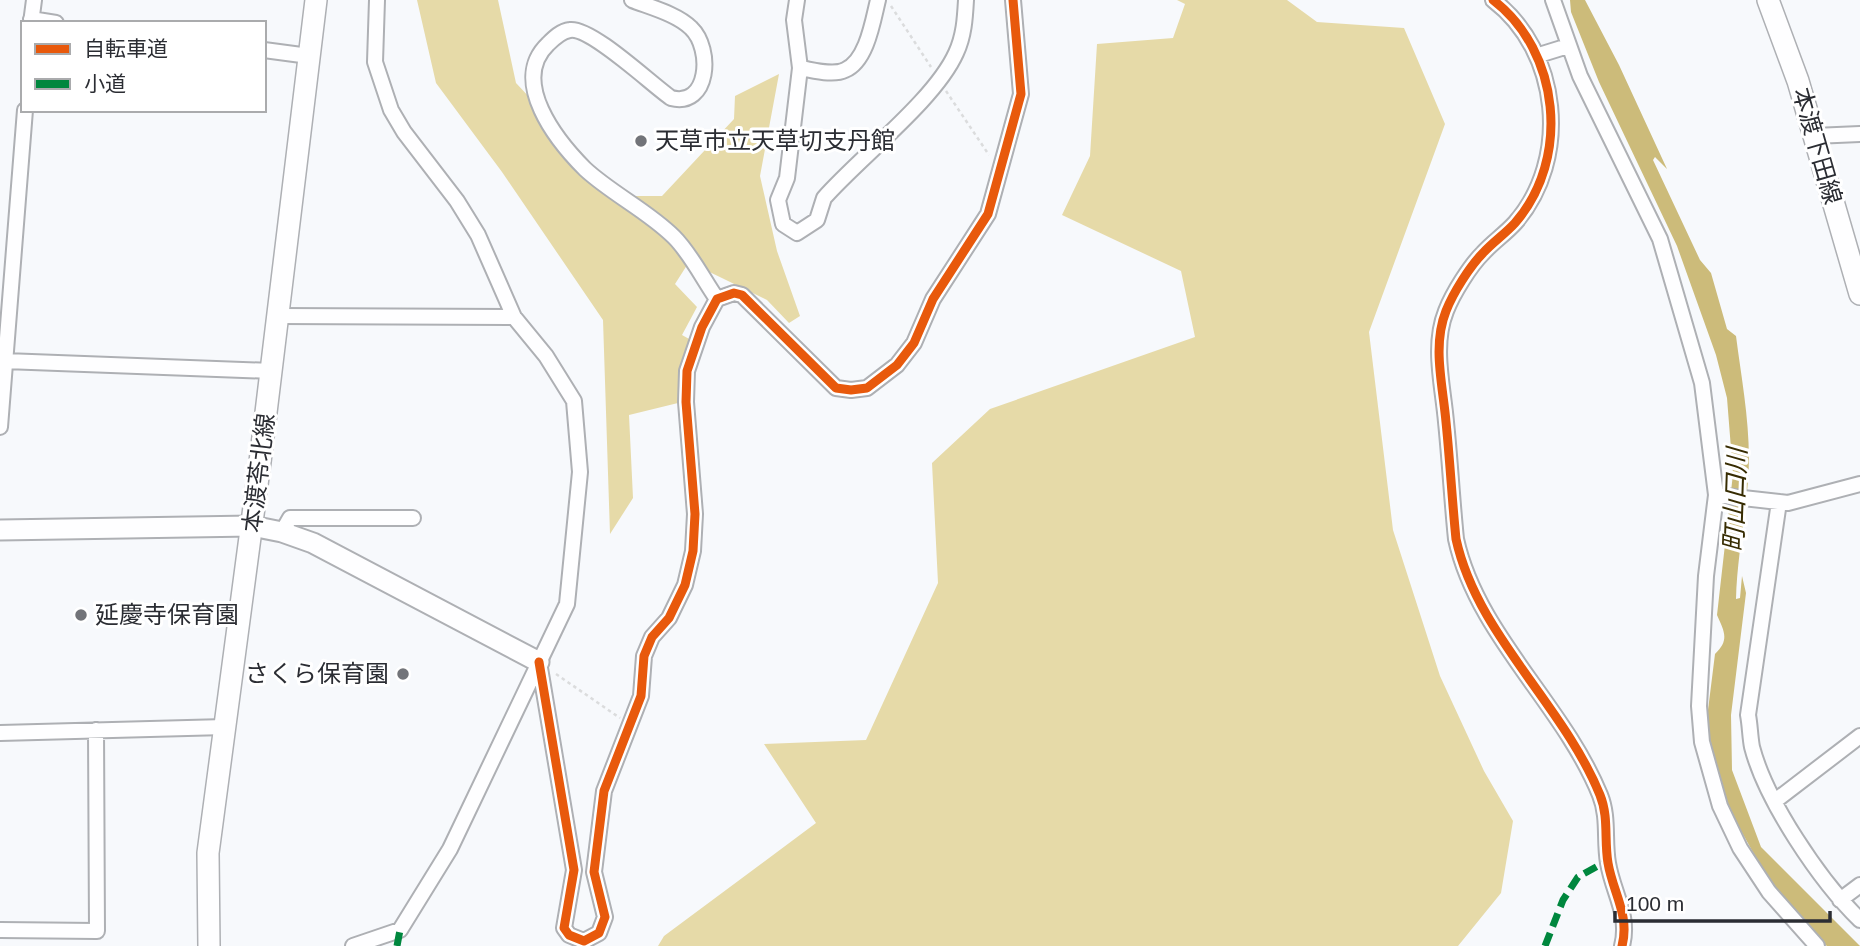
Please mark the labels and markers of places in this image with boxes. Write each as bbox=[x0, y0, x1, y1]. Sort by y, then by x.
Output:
place label: 天草市立天草切支丹館 bbox=[655, 127, 895, 154]
marker: 天草市立天草切支丹館 bbox=[633, 133, 649, 149]
place label: 延慶寺保育園 bbox=[95, 601, 239, 628]
marker: 延慶寺保育園 bbox=[73, 607, 89, 623]
place label: さくら保育園 bbox=[245, 660, 389, 687]
marker: さくら保育園 bbox=[395, 666, 411, 682]

